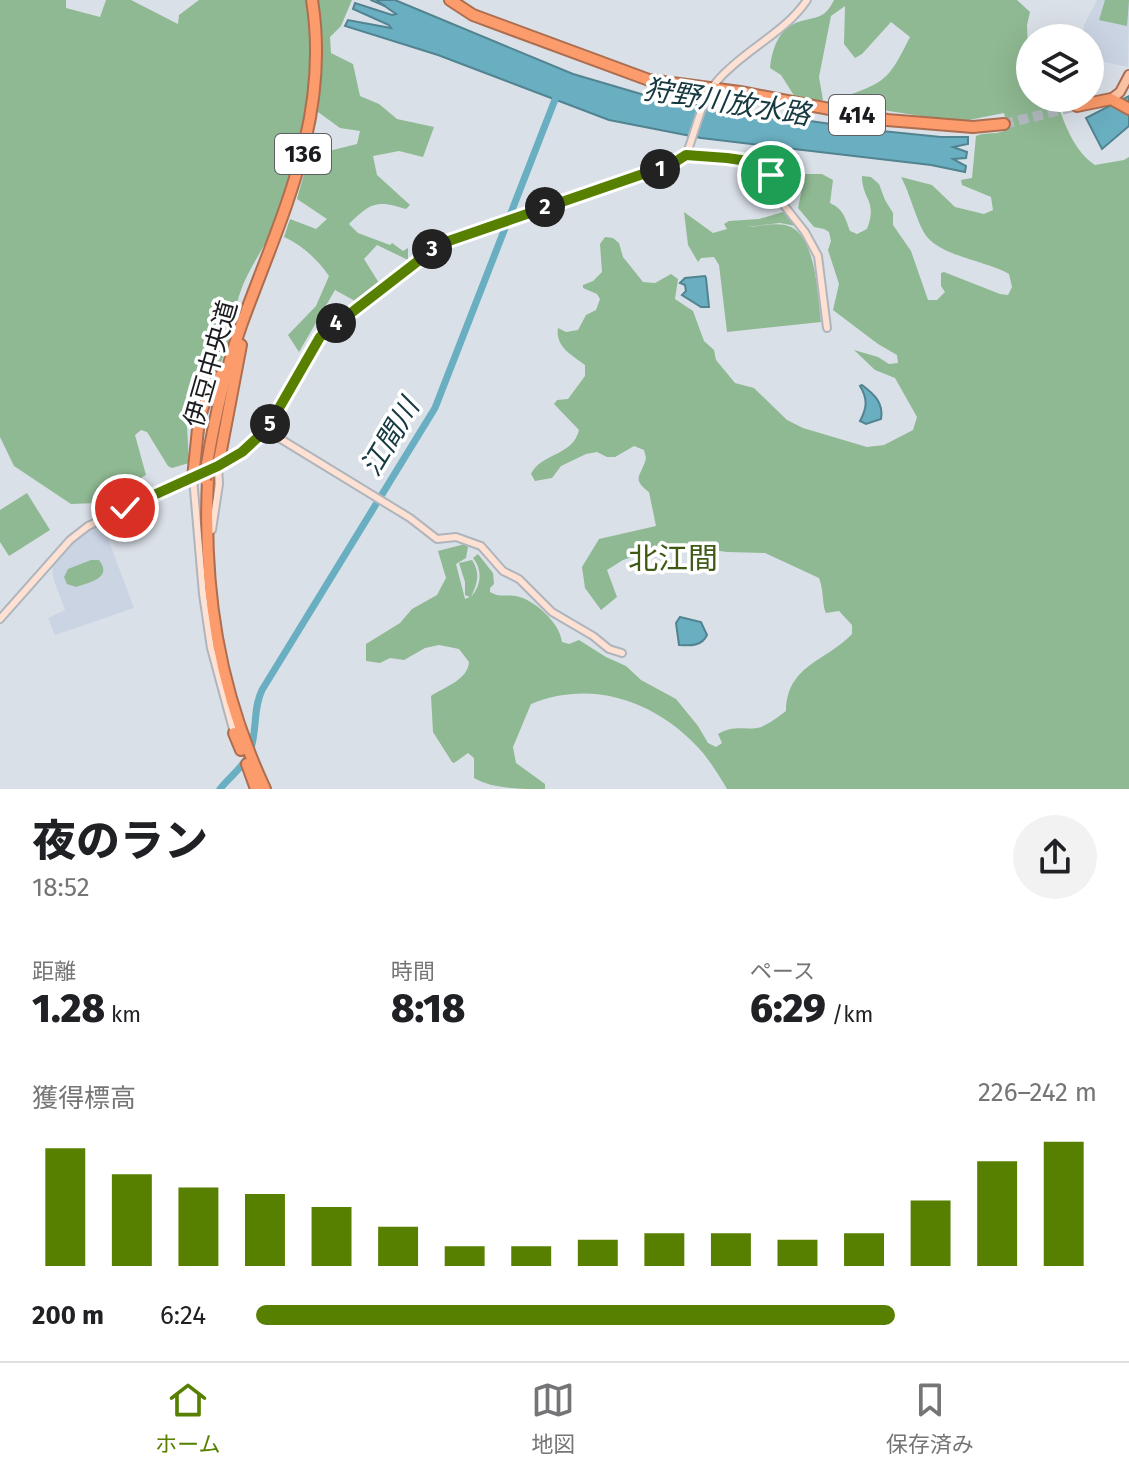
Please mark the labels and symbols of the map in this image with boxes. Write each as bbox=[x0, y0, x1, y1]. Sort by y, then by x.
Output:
water label: 狩野川放水路 bbox=[641, 73, 815, 132]
road number: 414 bbox=[829, 95, 885, 135]
road number: 136 bbox=[275, 134, 331, 174]
pin bbox=[737, 141, 805, 209]
pin: 1 bbox=[640, 149, 680, 189]
pin: 2 bbox=[525, 187, 565, 227]
pin: 3 bbox=[412, 229, 452, 269]
street label: 伊豆中央道 bbox=[178, 297, 244, 431]
pin: 4 bbox=[316, 303, 356, 343]
water label: 江間川 bbox=[354, 390, 427, 482]
pin: 5 bbox=[250, 404, 290, 444]
pin bbox=[91, 474, 159, 542]
district label: 北江間 bbox=[628, 541, 718, 577]

